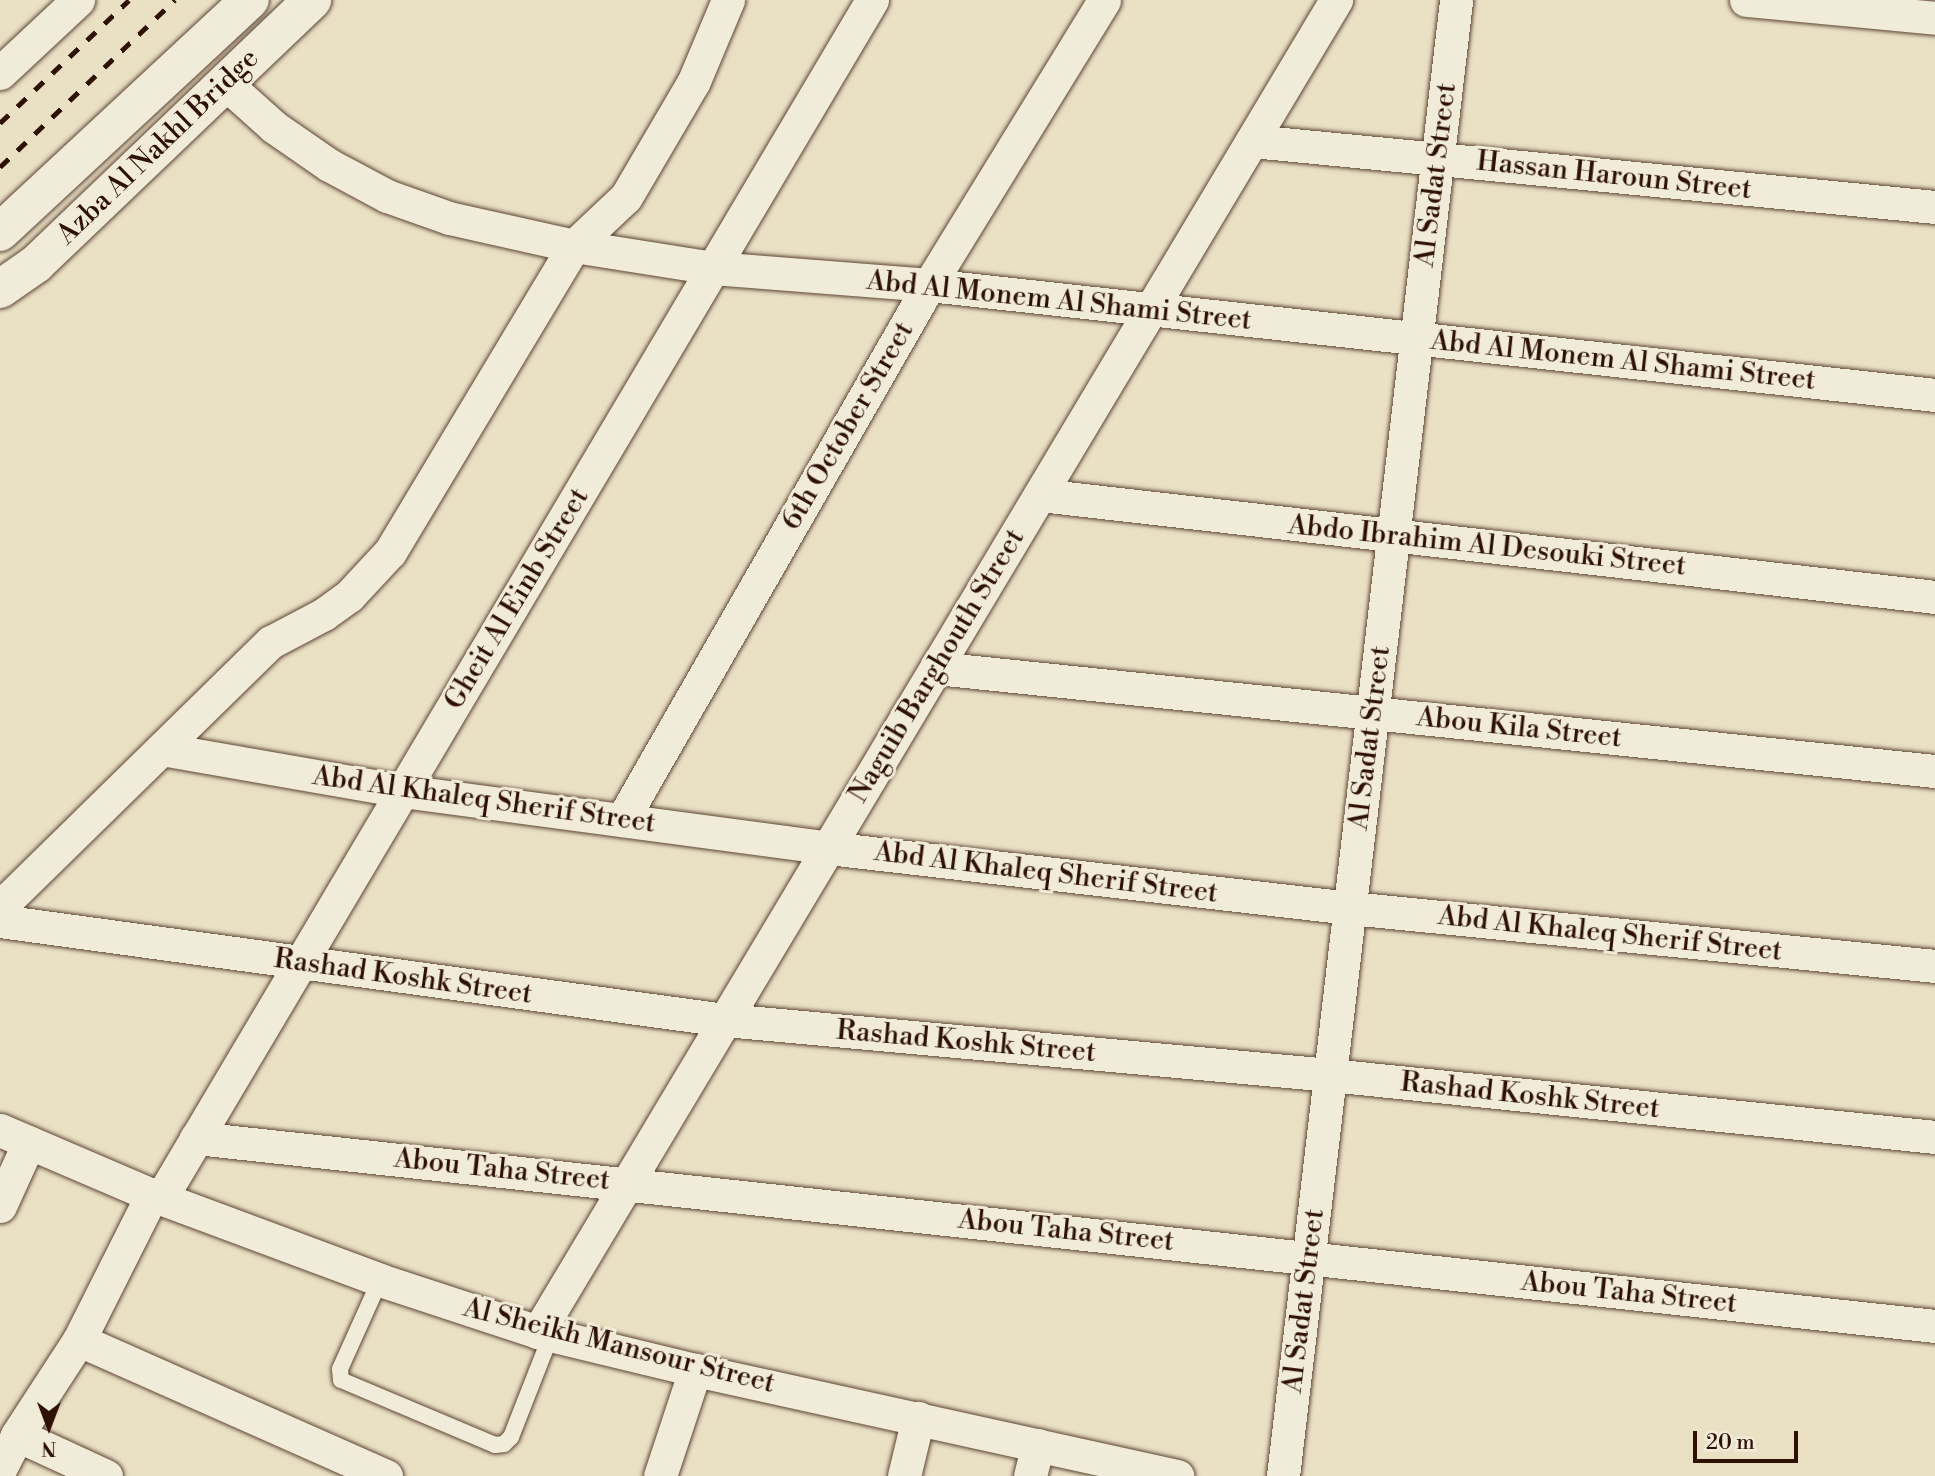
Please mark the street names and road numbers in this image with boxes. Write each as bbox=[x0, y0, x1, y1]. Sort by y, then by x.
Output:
street label: Azba Al Nakhl Bridge bbox=[50, 42, 266, 252]
street label: Al Sadat Street bbox=[1408, 81, 1464, 269]
street label: Hassan Haroun Street bbox=[1475, 145, 1753, 207]
street label: Abd Al Monem Al Shami Street bbox=[865, 264, 1253, 338]
street label: 6th October Street bbox=[775, 316, 921, 536]
street label: Abd Al Monem Al Shami Street bbox=[1429, 324, 1817, 398]
street label: Gheit Al Einb Street bbox=[438, 482, 596, 716]
street label: Abdo Ibrahim Al Desouki Street bbox=[1286, 508, 1688, 584]
street label: Naguib Barghouth Street bbox=[842, 523, 1032, 809]
street label: Al Sadat Street bbox=[1342, 644, 1398, 832]
street label: Abou Kila Street bbox=[1415, 701, 1623, 755]
street label: Abd Al Khaleq Sherif Street bbox=[310, 759, 658, 841]
street label: Abd Al Khaleq Sherif Street bbox=[872, 835, 1220, 911]
street label: Abd Al Khaleq Sherif Street bbox=[1436, 899, 1784, 969]
street label: Rashad Koshk Street bbox=[272, 942, 534, 1012]
street label: Rashad Koshk Street bbox=[835, 1014, 1097, 1070]
street label: Rashad Koshk Street bbox=[1399, 1066, 1661, 1126]
street label: Abou Taha Street bbox=[392, 1142, 612, 1198]
street label: Abou Taha Street bbox=[956, 1203, 1176, 1259]
street label: Al Sadat Street bbox=[1276, 1207, 1332, 1395]
street label: Abou Taha Street bbox=[1519, 1265, 1739, 1321]
street label: Al Sheikh Mansour Street bbox=[460, 1291, 778, 1401]

